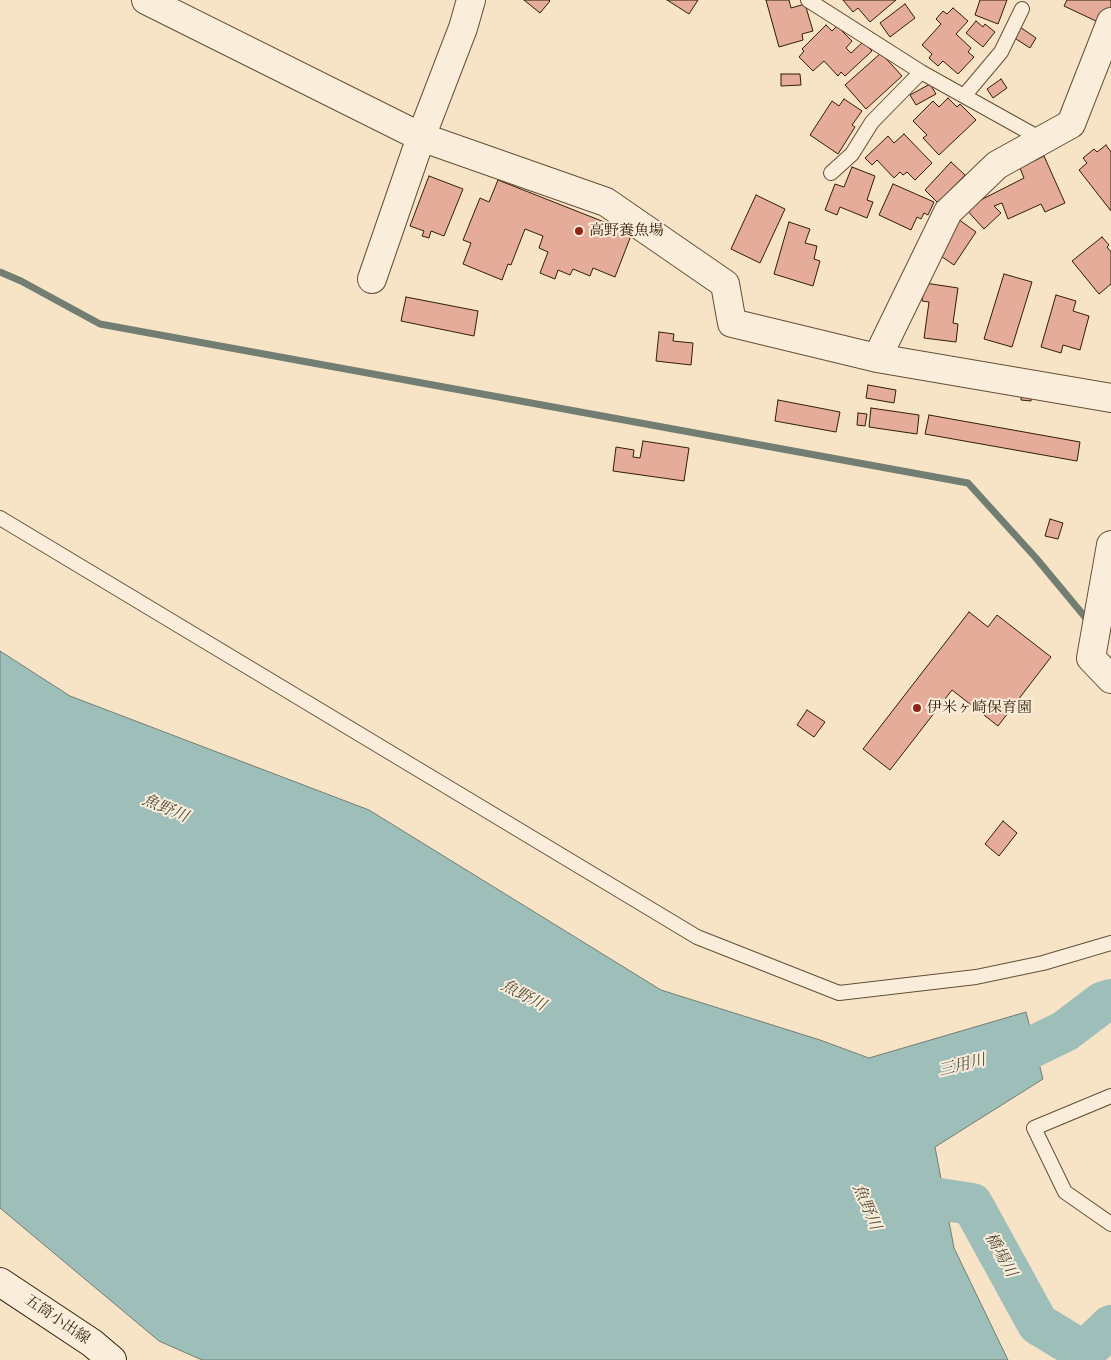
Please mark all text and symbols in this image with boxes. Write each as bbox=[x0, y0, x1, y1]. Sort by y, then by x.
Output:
place label: 高野養魚場 bbox=[589, 222, 664, 240]
marker: 高野養魚場 bbox=[573, 225, 585, 237]
place label: 伊米ヶ崎保育園 bbox=[927, 699, 1032, 717]
marker: 伊米ヶ崎保育園 bbox=[911, 702, 923, 714]
water label: 魚野川 bbox=[139, 791, 191, 827]
water label: 魚野川 bbox=[497, 976, 549, 1016]
water label: 三用川 bbox=[936, 1051, 988, 1081]
water label: 魚野川 bbox=[848, 1181, 884, 1233]
water label: 橋場川 bbox=[980, 1229, 1020, 1281]
street label: 五筒小出線 bbox=[21, 1292, 93, 1348]

